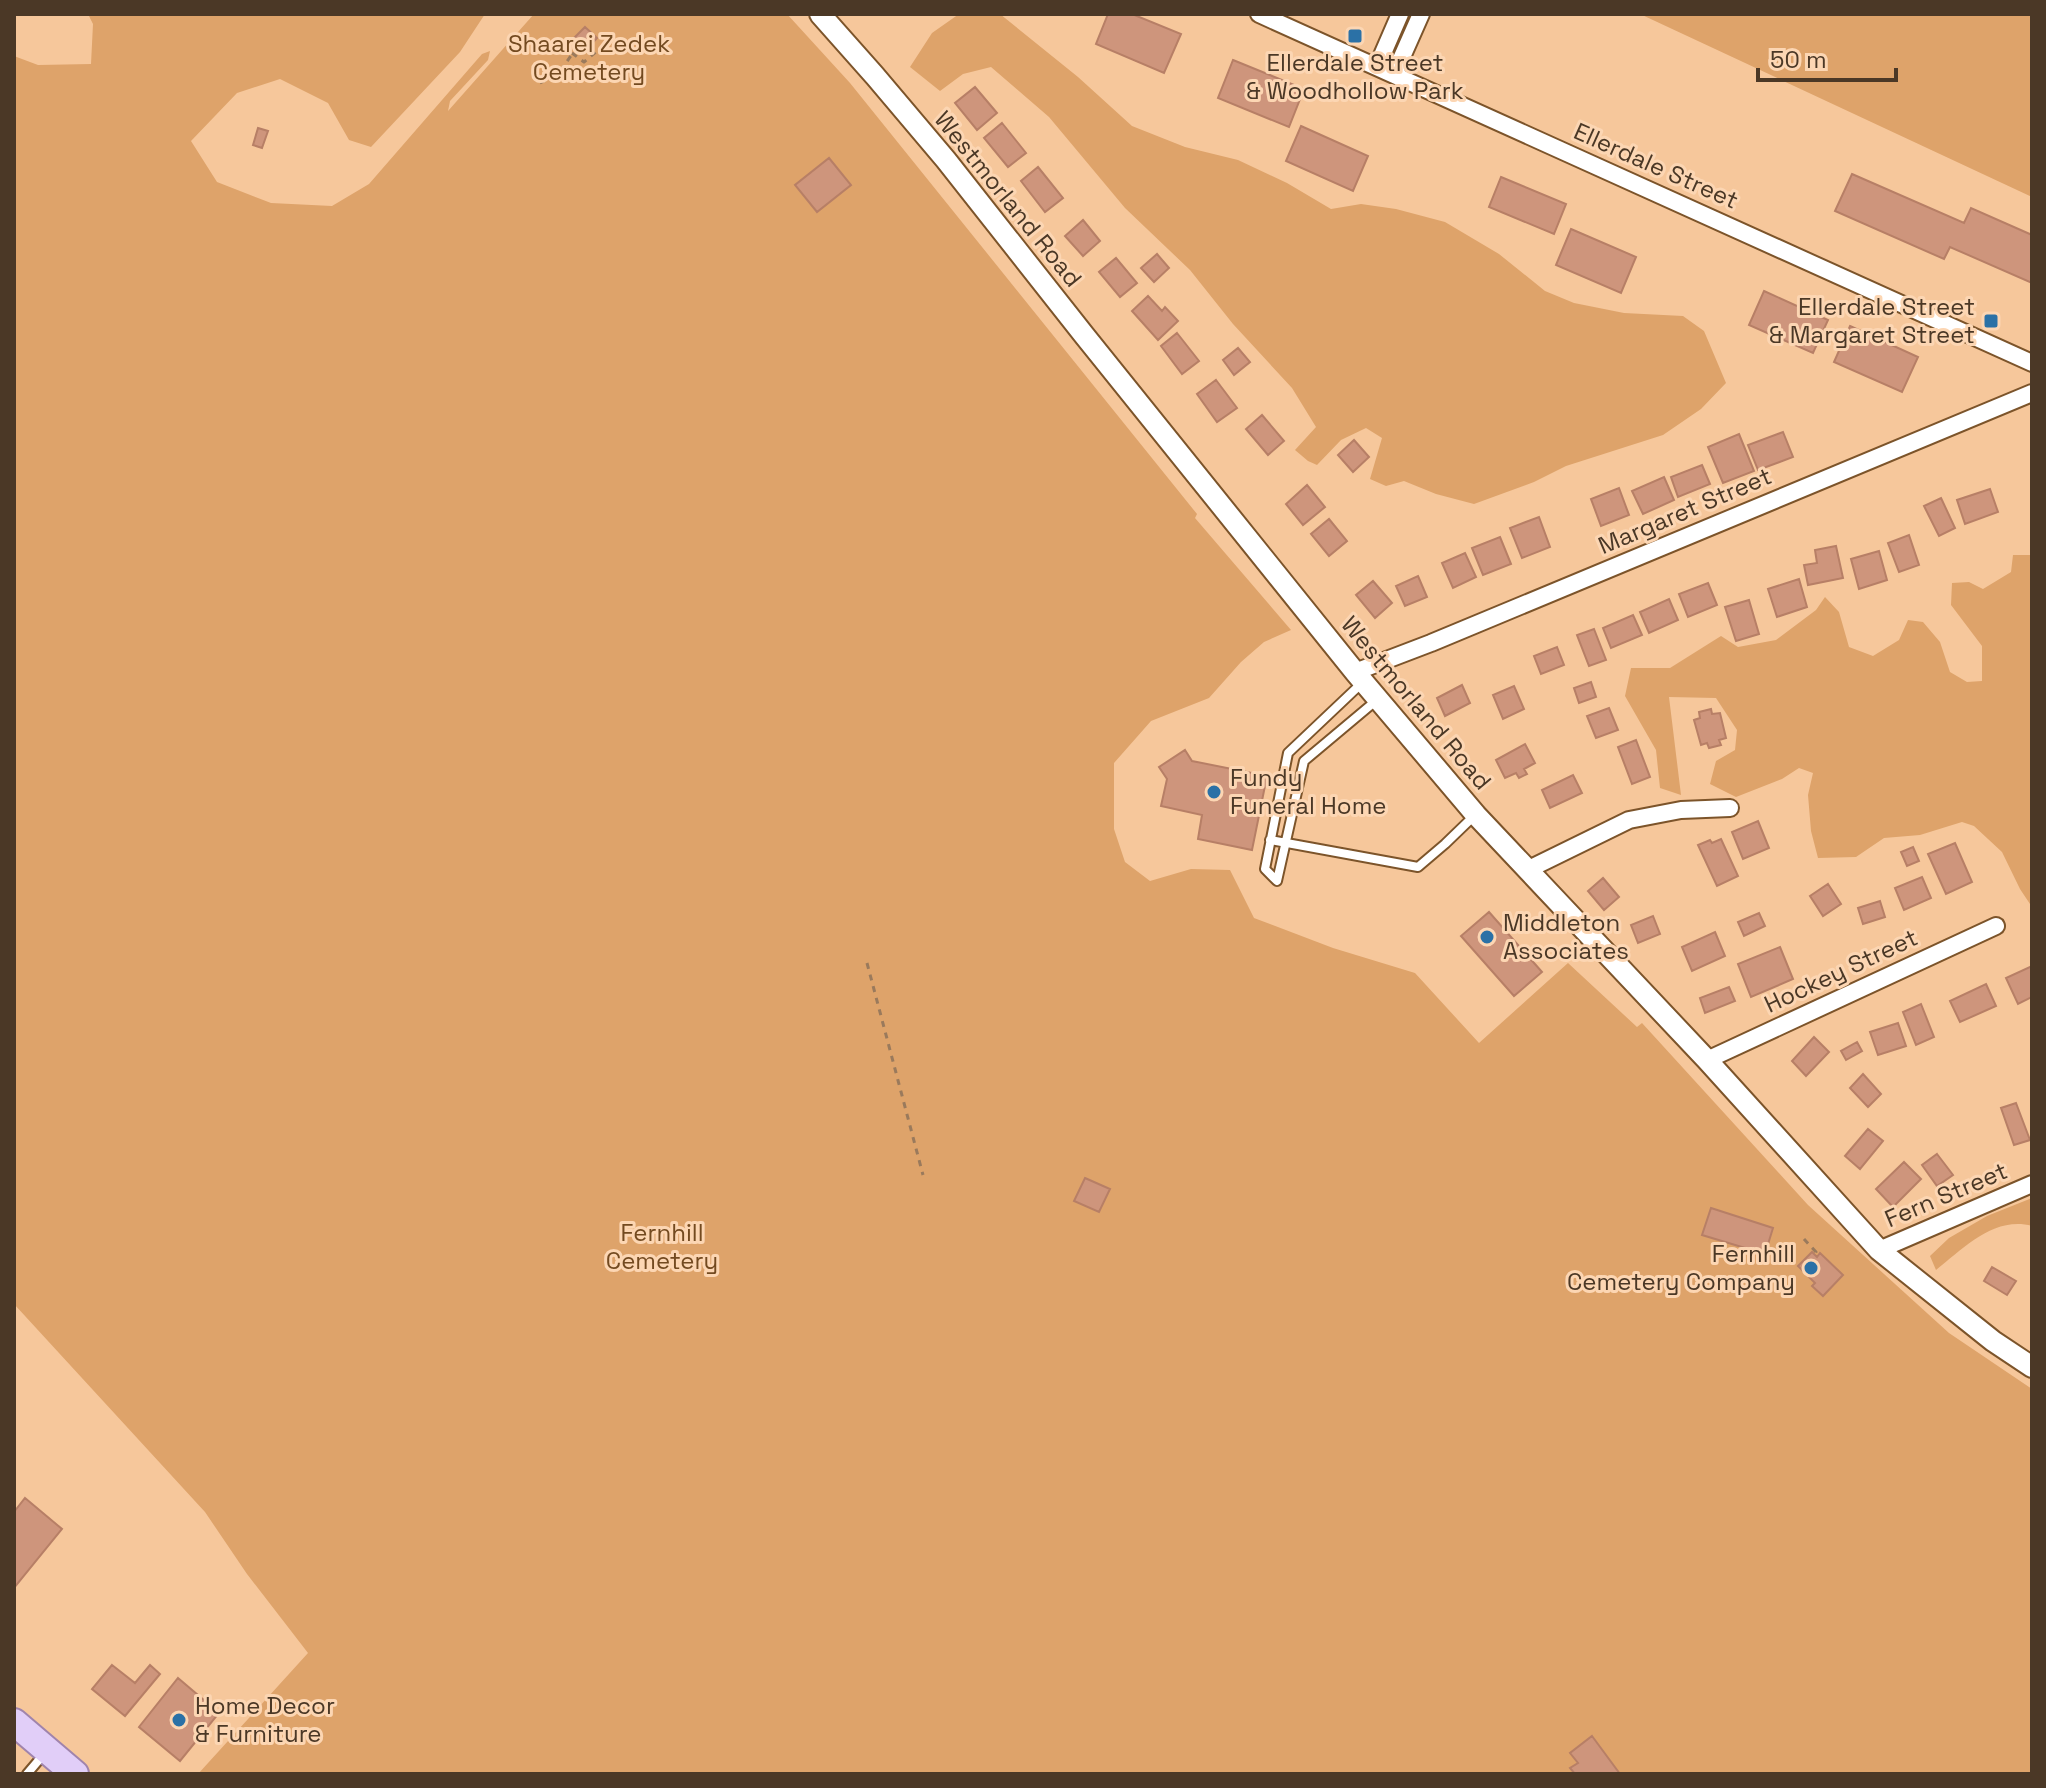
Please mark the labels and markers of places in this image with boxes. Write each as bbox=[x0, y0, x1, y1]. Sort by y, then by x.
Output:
marker: Ellerdale Street & Woodhollow Park bbox=[1346, 27, 1364, 45]
place label: Ellerdale Street & Woodhollow Park bbox=[1246, 47, 1464, 106]
place label: Ellerdale Street & Margaret Street bbox=[1769, 291, 1975, 350]
marker: Ellerdale Street & Margaret Street bbox=[1982, 312, 2000, 330]
place label: Fundy Funeral Home bbox=[1230, 762, 1386, 821]
marker: Fundy Funeral Home bbox=[1205, 783, 1223, 801]
place label: Middleton Associates bbox=[1503, 907, 1629, 966]
marker: Middleton Associates bbox=[1478, 928, 1496, 946]
place label: Fernhill Cemetery Company bbox=[1567, 1238, 1795, 1297]
marker: Fernhill Cemetery Company bbox=[1802, 1259, 1820, 1277]
place label: Home Decor & Furniture bbox=[195, 1690, 335, 1749]
marker: Home Decor & Furniture bbox=[170, 1711, 188, 1729]

